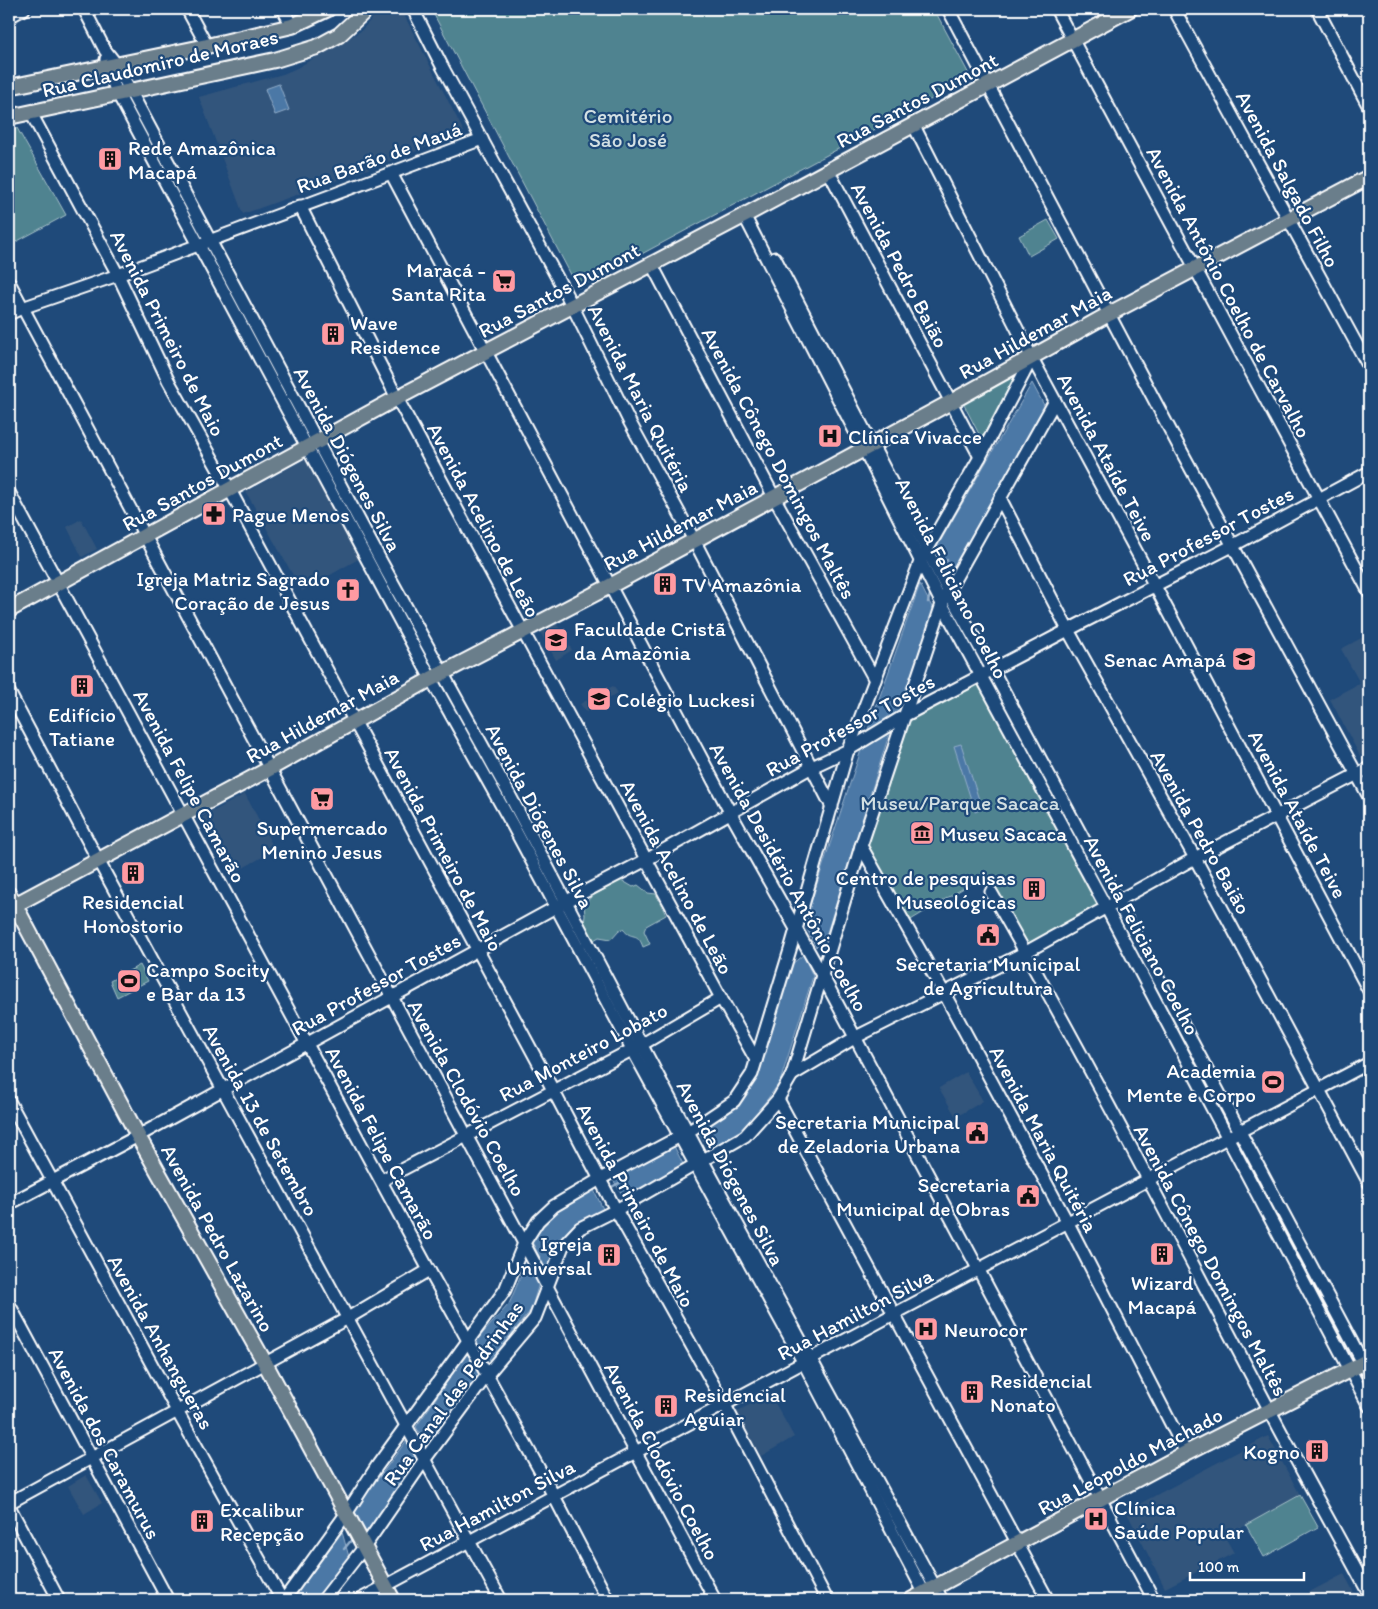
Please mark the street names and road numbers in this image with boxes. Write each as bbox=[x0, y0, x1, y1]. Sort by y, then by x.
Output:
street label: Rua Claudomiro de Moraes bbox=[39, 24, 281, 102]
street label: Rua Santos Dumont bbox=[832, 47, 1002, 153]
street label: Avenida Salgado Filho bbox=[1231, 86, 1345, 272]
street label: Rua Barão de Mauá bbox=[293, 115, 465, 199]
street label: Avenida Antônio Coelho de Carvalho bbox=[1141, 142, 1317, 442]
street label: Avenida Pedro Baião bbox=[846, 178, 954, 352]
street label: Avenida Primeiro de Maio bbox=[105, 226, 231, 440]
street label: Rua Santos Dumont bbox=[474, 237, 644, 343]
street label: Rua Hildemar Maia bbox=[954, 280, 1116, 384]
street label: Avenida Maria Quitéria bbox=[583, 300, 699, 496]
street label: Avenida Cônego Domingos Maltês bbox=[697, 323, 861, 603]
street label: Avenida Diógenes Silva bbox=[289, 362, 407, 556]
street label: Avenida Ataíde Teive bbox=[1052, 369, 1162, 545]
street label: Avenida Acelino de Leão bbox=[422, 418, 546, 622]
street label: Rua Santos Dumont bbox=[117, 428, 287, 536]
street label: Avenida Feliciano Coelho bbox=[890, 473, 1014, 683]
street label: Rua Hildemar Maia bbox=[599, 474, 761, 576]
street label: Rua Professor Tostes bbox=[1118, 480, 1298, 592]
street label: Rua Hildemar Maia bbox=[241, 664, 403, 768]
street label: Rua Professor Tostes bbox=[761, 668, 939, 782]
street label: Avenida Felipe Camarão bbox=[128, 685, 252, 887]
street label: Avenida Diógenes Silva bbox=[481, 719, 599, 913]
street label: Avenida Ataíde Teive bbox=[1243, 726, 1353, 902]
street label: Avenida Desidério Antônio Coelho bbox=[704, 738, 874, 1016]
street label: Avenida Primeiro de Maio bbox=[379, 742, 509, 956]
street label: Avenida Pedro Baião bbox=[1145, 745, 1257, 919]
street label: Avenida Acelino de Leão bbox=[615, 775, 739, 979]
street label: Avenida Feliciano Coelho bbox=[1079, 831, 1205, 1039]
street label: Rua Professor Tostes bbox=[287, 927, 465, 1041]
street label: Avenida Clodóvio Coelho bbox=[403, 995, 531, 1201]
street label: Rua Monteiro Lobato bbox=[495, 997, 671, 1107]
street label: Avenida 13 de Setembro bbox=[198, 1020, 324, 1220]
street label: Avenida Maria Quitéria bbox=[984, 1041, 1104, 1237]
street label: Avenida Felipe Camarão bbox=[320, 1042, 444, 1244]
street label: Avenida Diógenes Silva bbox=[672, 1076, 790, 1270]
street label: Avenida Primeiro de Maio bbox=[571, 1098, 701, 1312]
street label: Avenida Cônego Domingos Maltês bbox=[1129, 1120, 1293, 1400]
street label: Avenida Pedro Lazarino bbox=[156, 1140, 280, 1336]
street label: Avenida Anhangueras bbox=[103, 1250, 219, 1434]
street label: Rua Hamilton Silva bbox=[773, 1262, 937, 1366]
street label: Rua Canal das Pedrinhas bbox=[377, 1296, 529, 1490]
street label: Avenida dos Caramurus bbox=[44, 1343, 166, 1543]
street label: Avenida Clodóvio Coelho bbox=[599, 1358, 725, 1564]
street label: Rua Leopoldo Machado bbox=[1033, 1402, 1227, 1520]
street label: Rua Hamilton Silva bbox=[415, 1453, 579, 1557]

